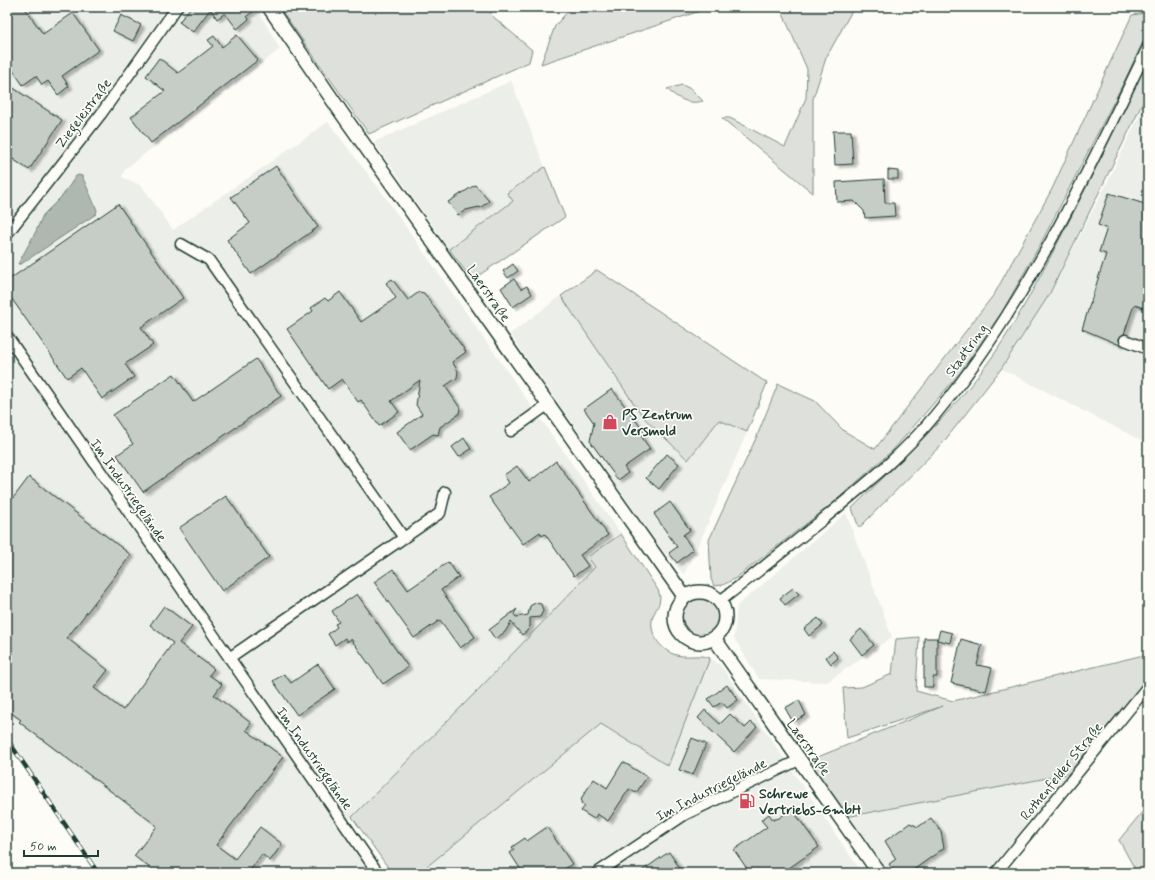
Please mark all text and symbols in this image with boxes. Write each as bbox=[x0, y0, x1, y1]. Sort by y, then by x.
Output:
street label: Ziegeleistraße bbox=[52, 75, 118, 153]
street label: Laerstraße bbox=[462, 262, 514, 326]
street label: Stadtring bbox=[941, 320, 992, 381]
place label: PS Zentrum Versmold bbox=[622, 406, 692, 440]
shop icon: PS Zentrum Versmold bbox=[601, 413, 619, 431]
street label: Im Industriegelände bbox=[84, 435, 171, 547]
street label: Im Industriegelände bbox=[270, 703, 357, 815]
street label: Laerstraße bbox=[782, 716, 834, 780]
street label: Rothenfelder Straße bbox=[1017, 719, 1107, 824]
street label: Im Industriegelände bbox=[653, 754, 771, 827]
place label: Schrewe Vertriebs-GmbH bbox=[759, 785, 861, 819]
fuel station icon: Schrewe Vertriebs-GmbH bbox=[738, 792, 756, 810]
scale bar bbox=[24, 832, 98, 858]
text: 50 m bbox=[30, 839, 57, 855]

